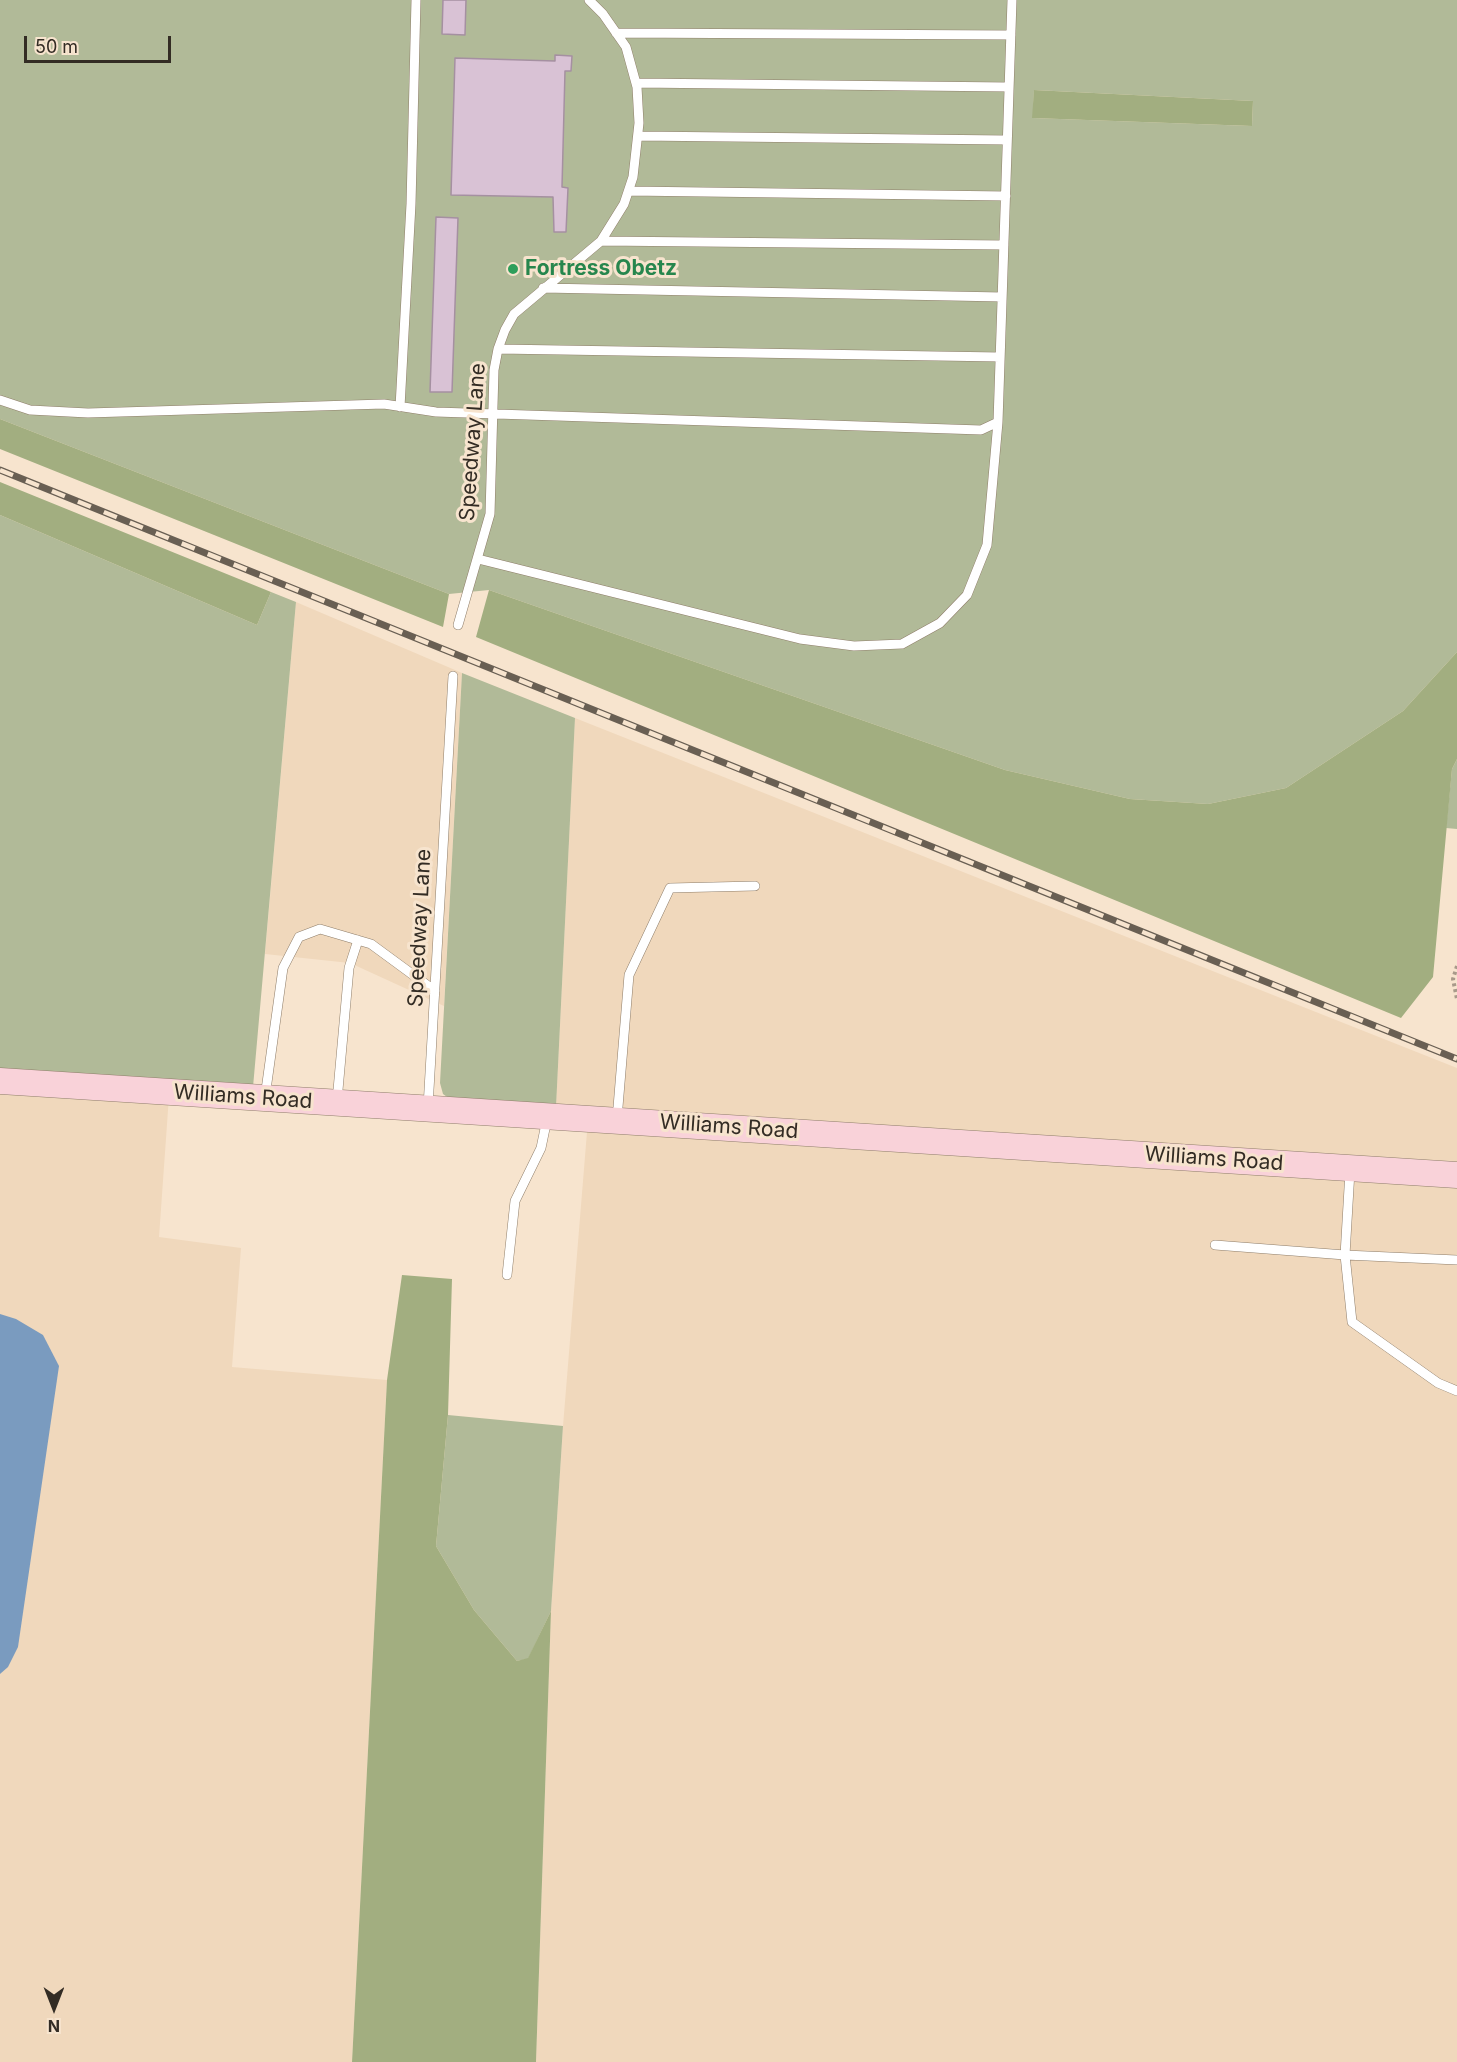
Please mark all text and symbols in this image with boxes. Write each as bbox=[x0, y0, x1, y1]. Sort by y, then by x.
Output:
scale bar bbox=[27, 24, 174, 62]
text: 50 m bbox=[35, 36, 78, 57]
place label: Fortress Obetz bbox=[525, 256, 677, 282]
marker: Fortress Obetz bbox=[506, 262, 520, 276]
street label: Speedway Lane bbox=[455, 362, 491, 522]
street label: Speedway Lane bbox=[403, 848, 437, 1008]
street label: Williams Road bbox=[173, 1080, 313, 1114]
street label: Williams Road bbox=[659, 1110, 799, 1144]
street label: Williams Road bbox=[1144, 1142, 1284, 1176]
north arrow bbox=[24, 1978, 84, 2038]
text: N bbox=[48, 2016, 60, 2036]

